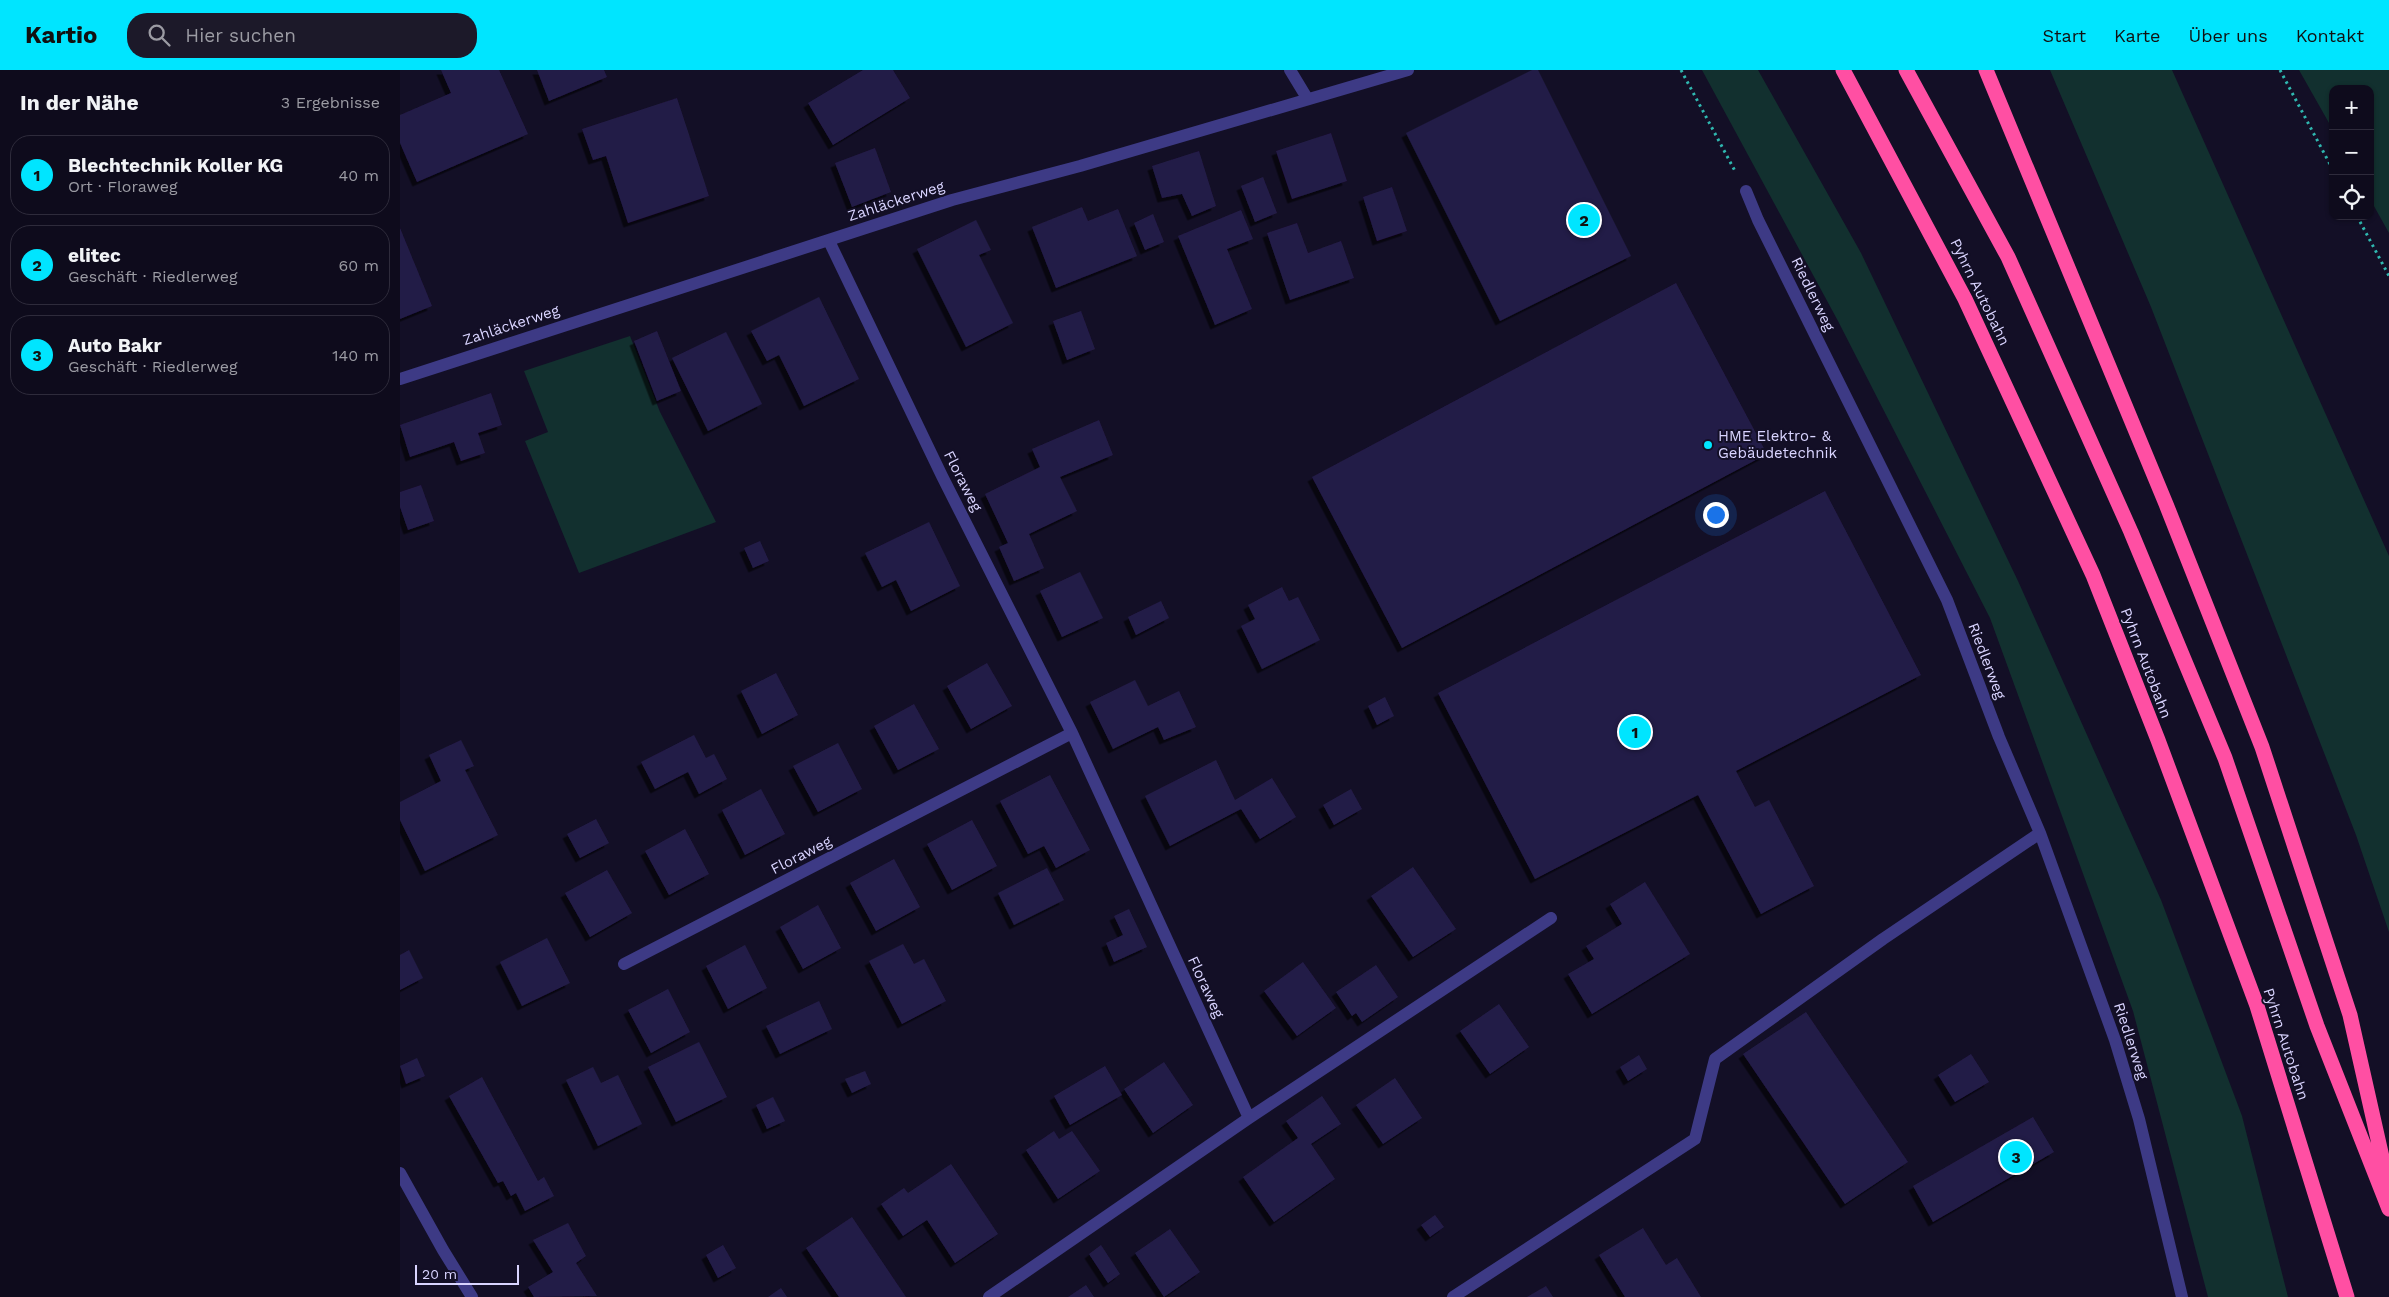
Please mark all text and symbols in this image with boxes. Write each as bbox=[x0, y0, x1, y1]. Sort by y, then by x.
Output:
search box bbox=[127, 13, 477, 58]
text: Kartio bbox=[25, 21, 97, 49]
icon: search bbox=[145, 21, 173, 49]
text: Hier suchen bbox=[185, 24, 296, 47]
text: Start bbox=[2042, 25, 2086, 46]
text: Karte bbox=[2114, 25, 2161, 46]
text: Über uns bbox=[2189, 25, 2268, 46]
text: Kontakt bbox=[2296, 25, 2364, 46]
map controls bbox=[2329, 85, 2374, 220]
button: + bbox=[2329, 85, 2374, 130]
text: In der Nähe bbox=[20, 90, 139, 115]
text: 3 Ergebnisse bbox=[281, 93, 380, 112]
button: − bbox=[2329, 130, 2374, 175]
text: Blechtechnik Koller KG bbox=[68, 154, 283, 177]
text: 1 bbox=[34, 166, 40, 185]
text: 40 m bbox=[339, 166, 379, 185]
button: locate bbox=[2329, 175, 2374, 220]
text: Ort · Floraweg bbox=[68, 177, 177, 196]
street label: Zahläckerweg bbox=[845, 177, 947, 225]
pin: 2 bbox=[1568, 201, 1600, 239]
street label: Pyhrn Autobahn bbox=[1946, 236, 2014, 348]
text: elitec bbox=[68, 244, 121, 267]
street label: Riedlerweg bbox=[1787, 254, 1839, 334]
text: 2 bbox=[32, 256, 42, 275]
text: 60 m bbox=[339, 256, 379, 275]
text: Geschäft · Riedlerweg bbox=[68, 267, 237, 286]
street label: Zahläckerweg bbox=[460, 301, 562, 349]
text: Auto Bakr bbox=[68, 334, 162, 357]
text: 3 bbox=[32, 346, 42, 365]
text: 140 m bbox=[332, 346, 379, 365]
text: Geschäft · Riedlerweg bbox=[68, 357, 237, 376]
place label: HME Elektro- & Gebäudetechnik bbox=[1718, 427, 1837, 462]
marker: HME Elektro- & Gebäudetechnik bbox=[1702, 439, 1714, 451]
street label: Floraweg bbox=[940, 448, 986, 514]
your location bbox=[1703, 502, 1729, 528]
street label: Pyhrn Autobahn bbox=[2117, 605, 2175, 721]
street label: Riedlerweg bbox=[1964, 620, 2010, 702]
pin: 1 bbox=[1619, 713, 1651, 751]
street label: Floraweg bbox=[768, 832, 834, 878]
street label: Floraweg bbox=[1184, 953, 1228, 1021]
street label: Pyhrn Autobahn bbox=[2259, 986, 2313, 1102]
street label: Riedlerweg bbox=[2110, 1000, 2152, 1082]
pin: 3 bbox=[2000, 1138, 2032, 1176]
scale bar bbox=[415, 1262, 519, 1285]
text: 20 m bbox=[422, 1266, 457, 1282]

